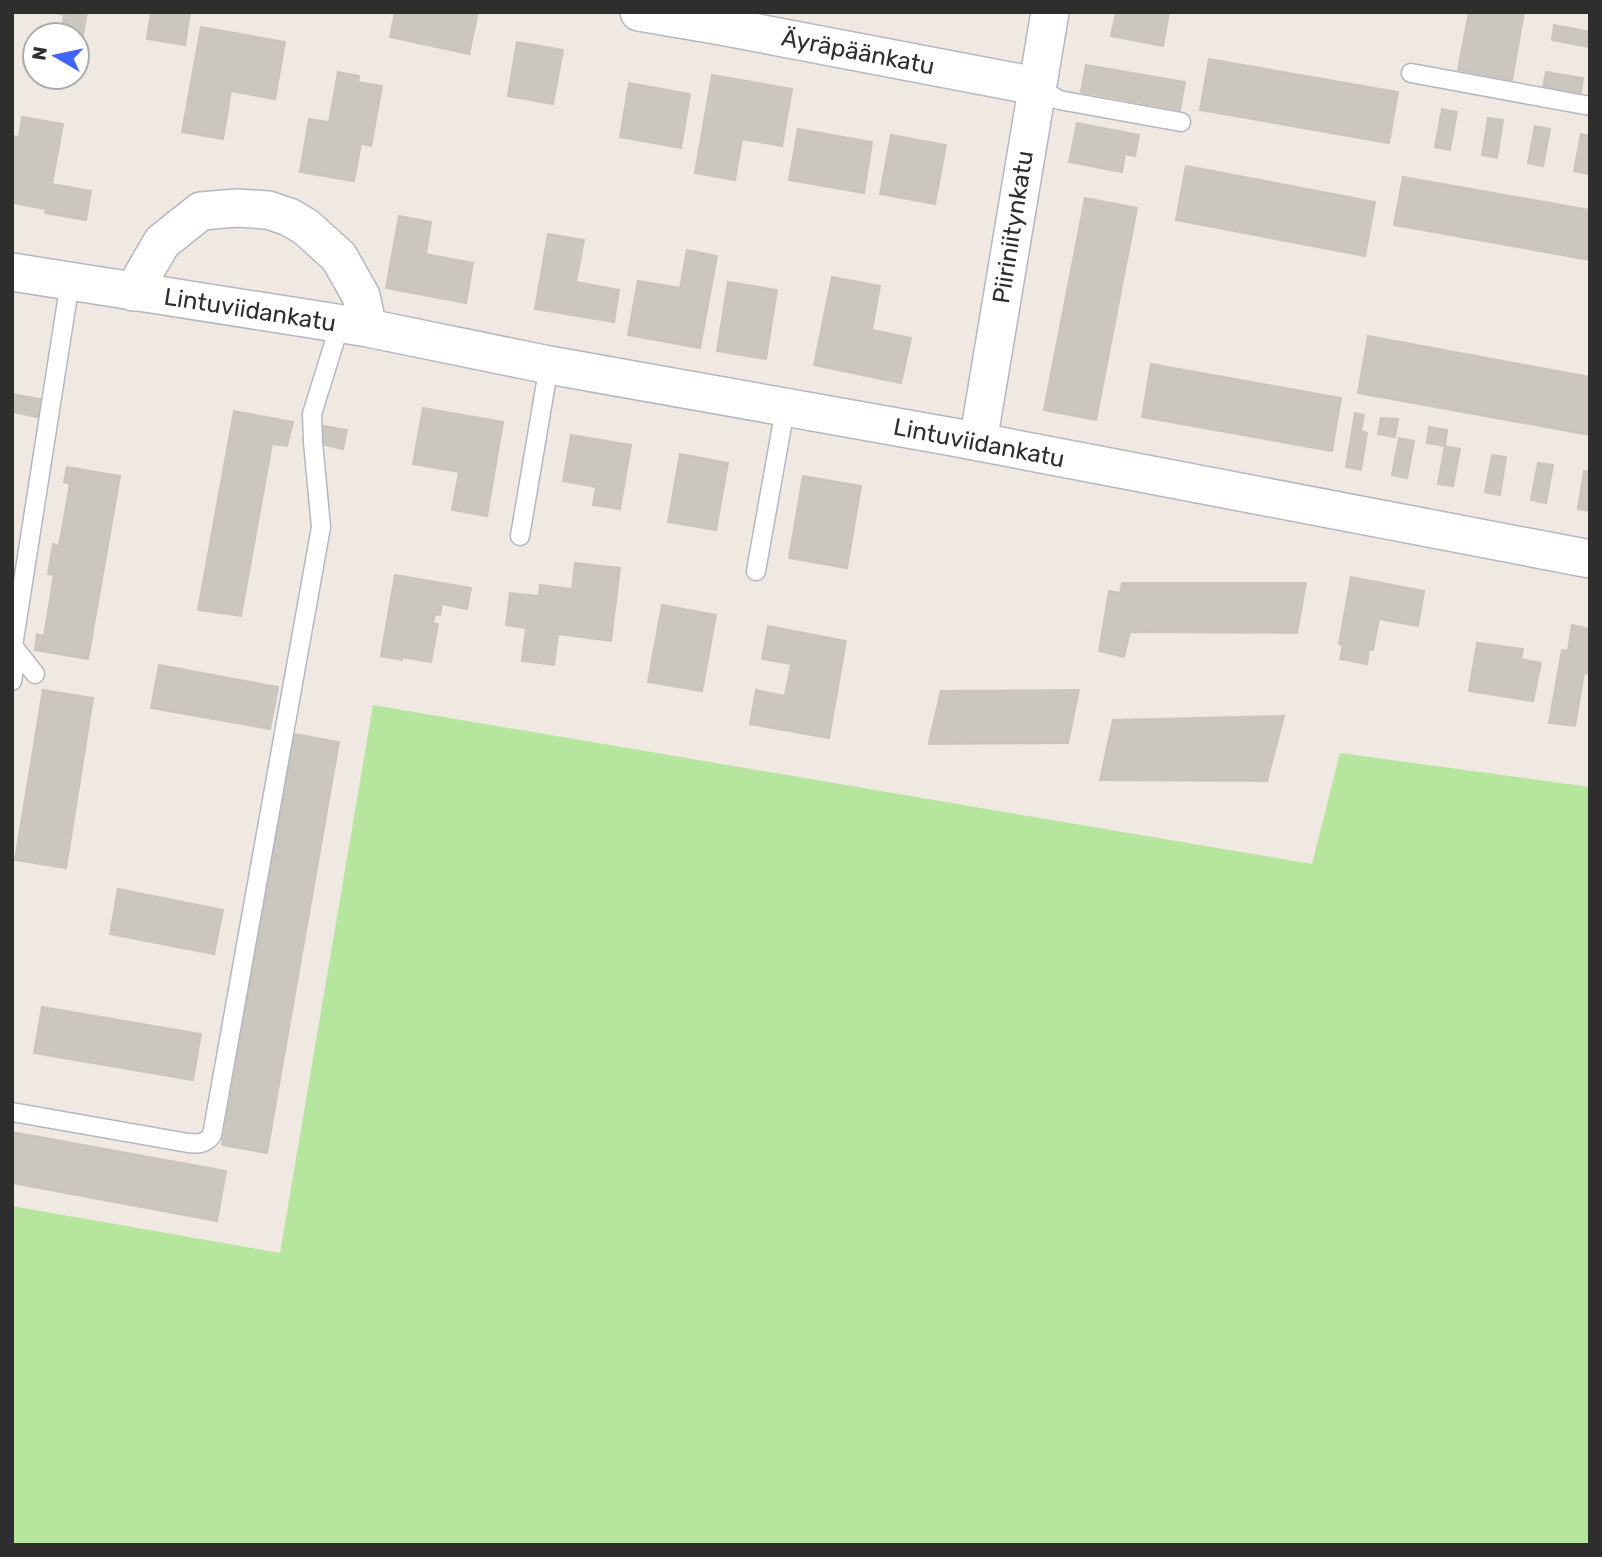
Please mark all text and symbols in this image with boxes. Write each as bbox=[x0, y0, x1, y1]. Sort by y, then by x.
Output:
north arrow bbox=[21, 21, 91, 91]
street label: Äyräpäänkatu bbox=[779, 23, 937, 81]
text: N bbox=[27, 45, 52, 62]
street label: Piiriniitynkatu bbox=[987, 149, 1039, 305]
street label: Lintuviidankatu bbox=[162, 283, 338, 337]
street label: Lintuviidankatu bbox=[891, 413, 1067, 473]

